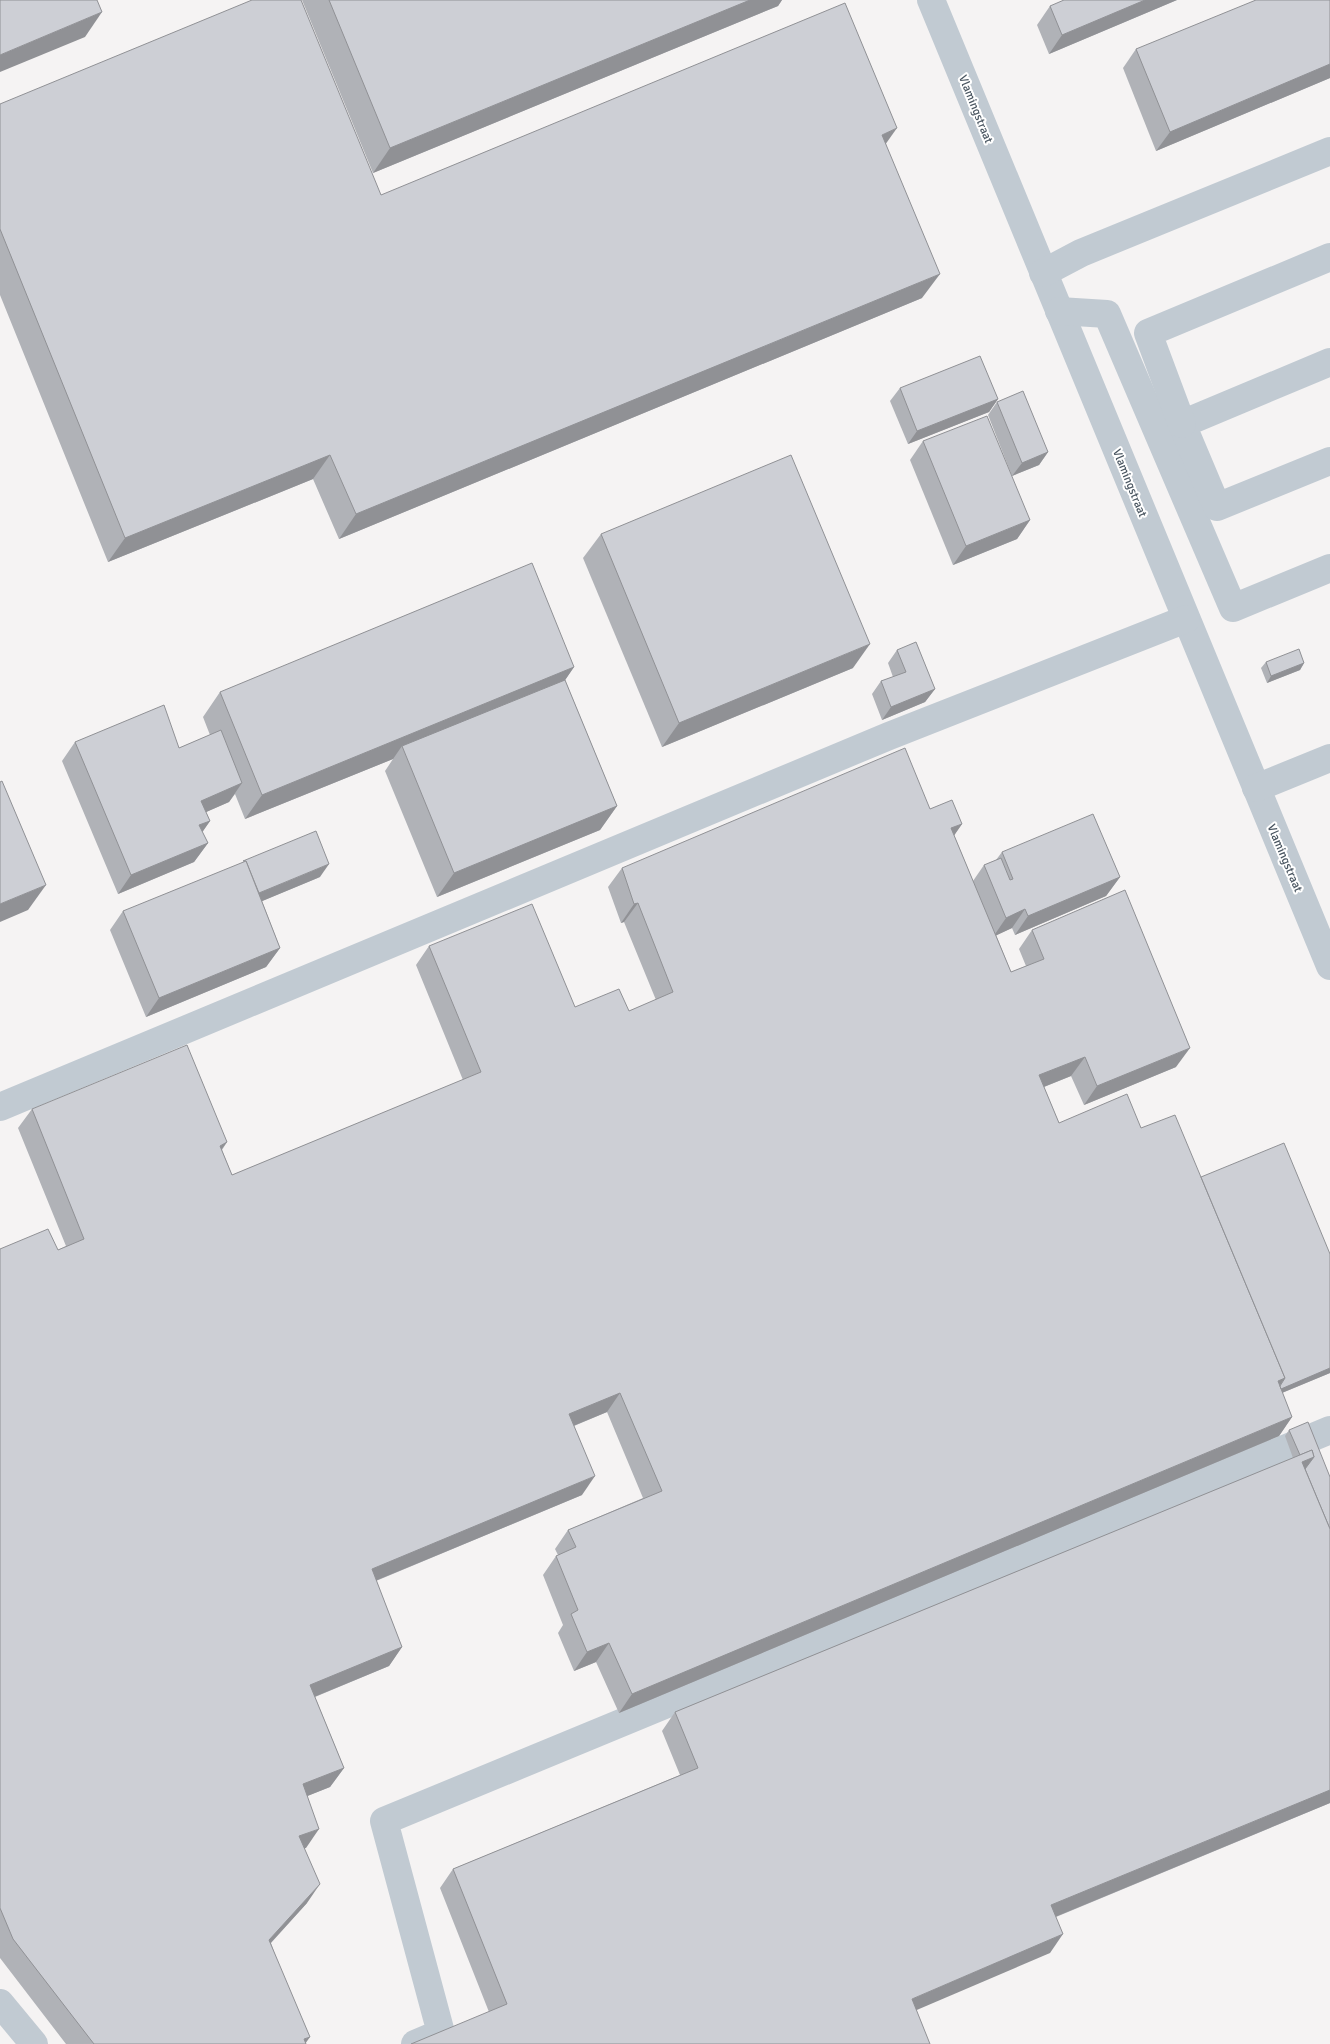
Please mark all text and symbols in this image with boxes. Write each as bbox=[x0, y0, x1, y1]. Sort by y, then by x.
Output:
street label: Vlamingstraat bbox=[955, 73, 996, 145]
street label: Vlamingstraat bbox=[1109, 447, 1150, 519]
street label: Vlamingstraat bbox=[1264, 822, 1306, 894]

